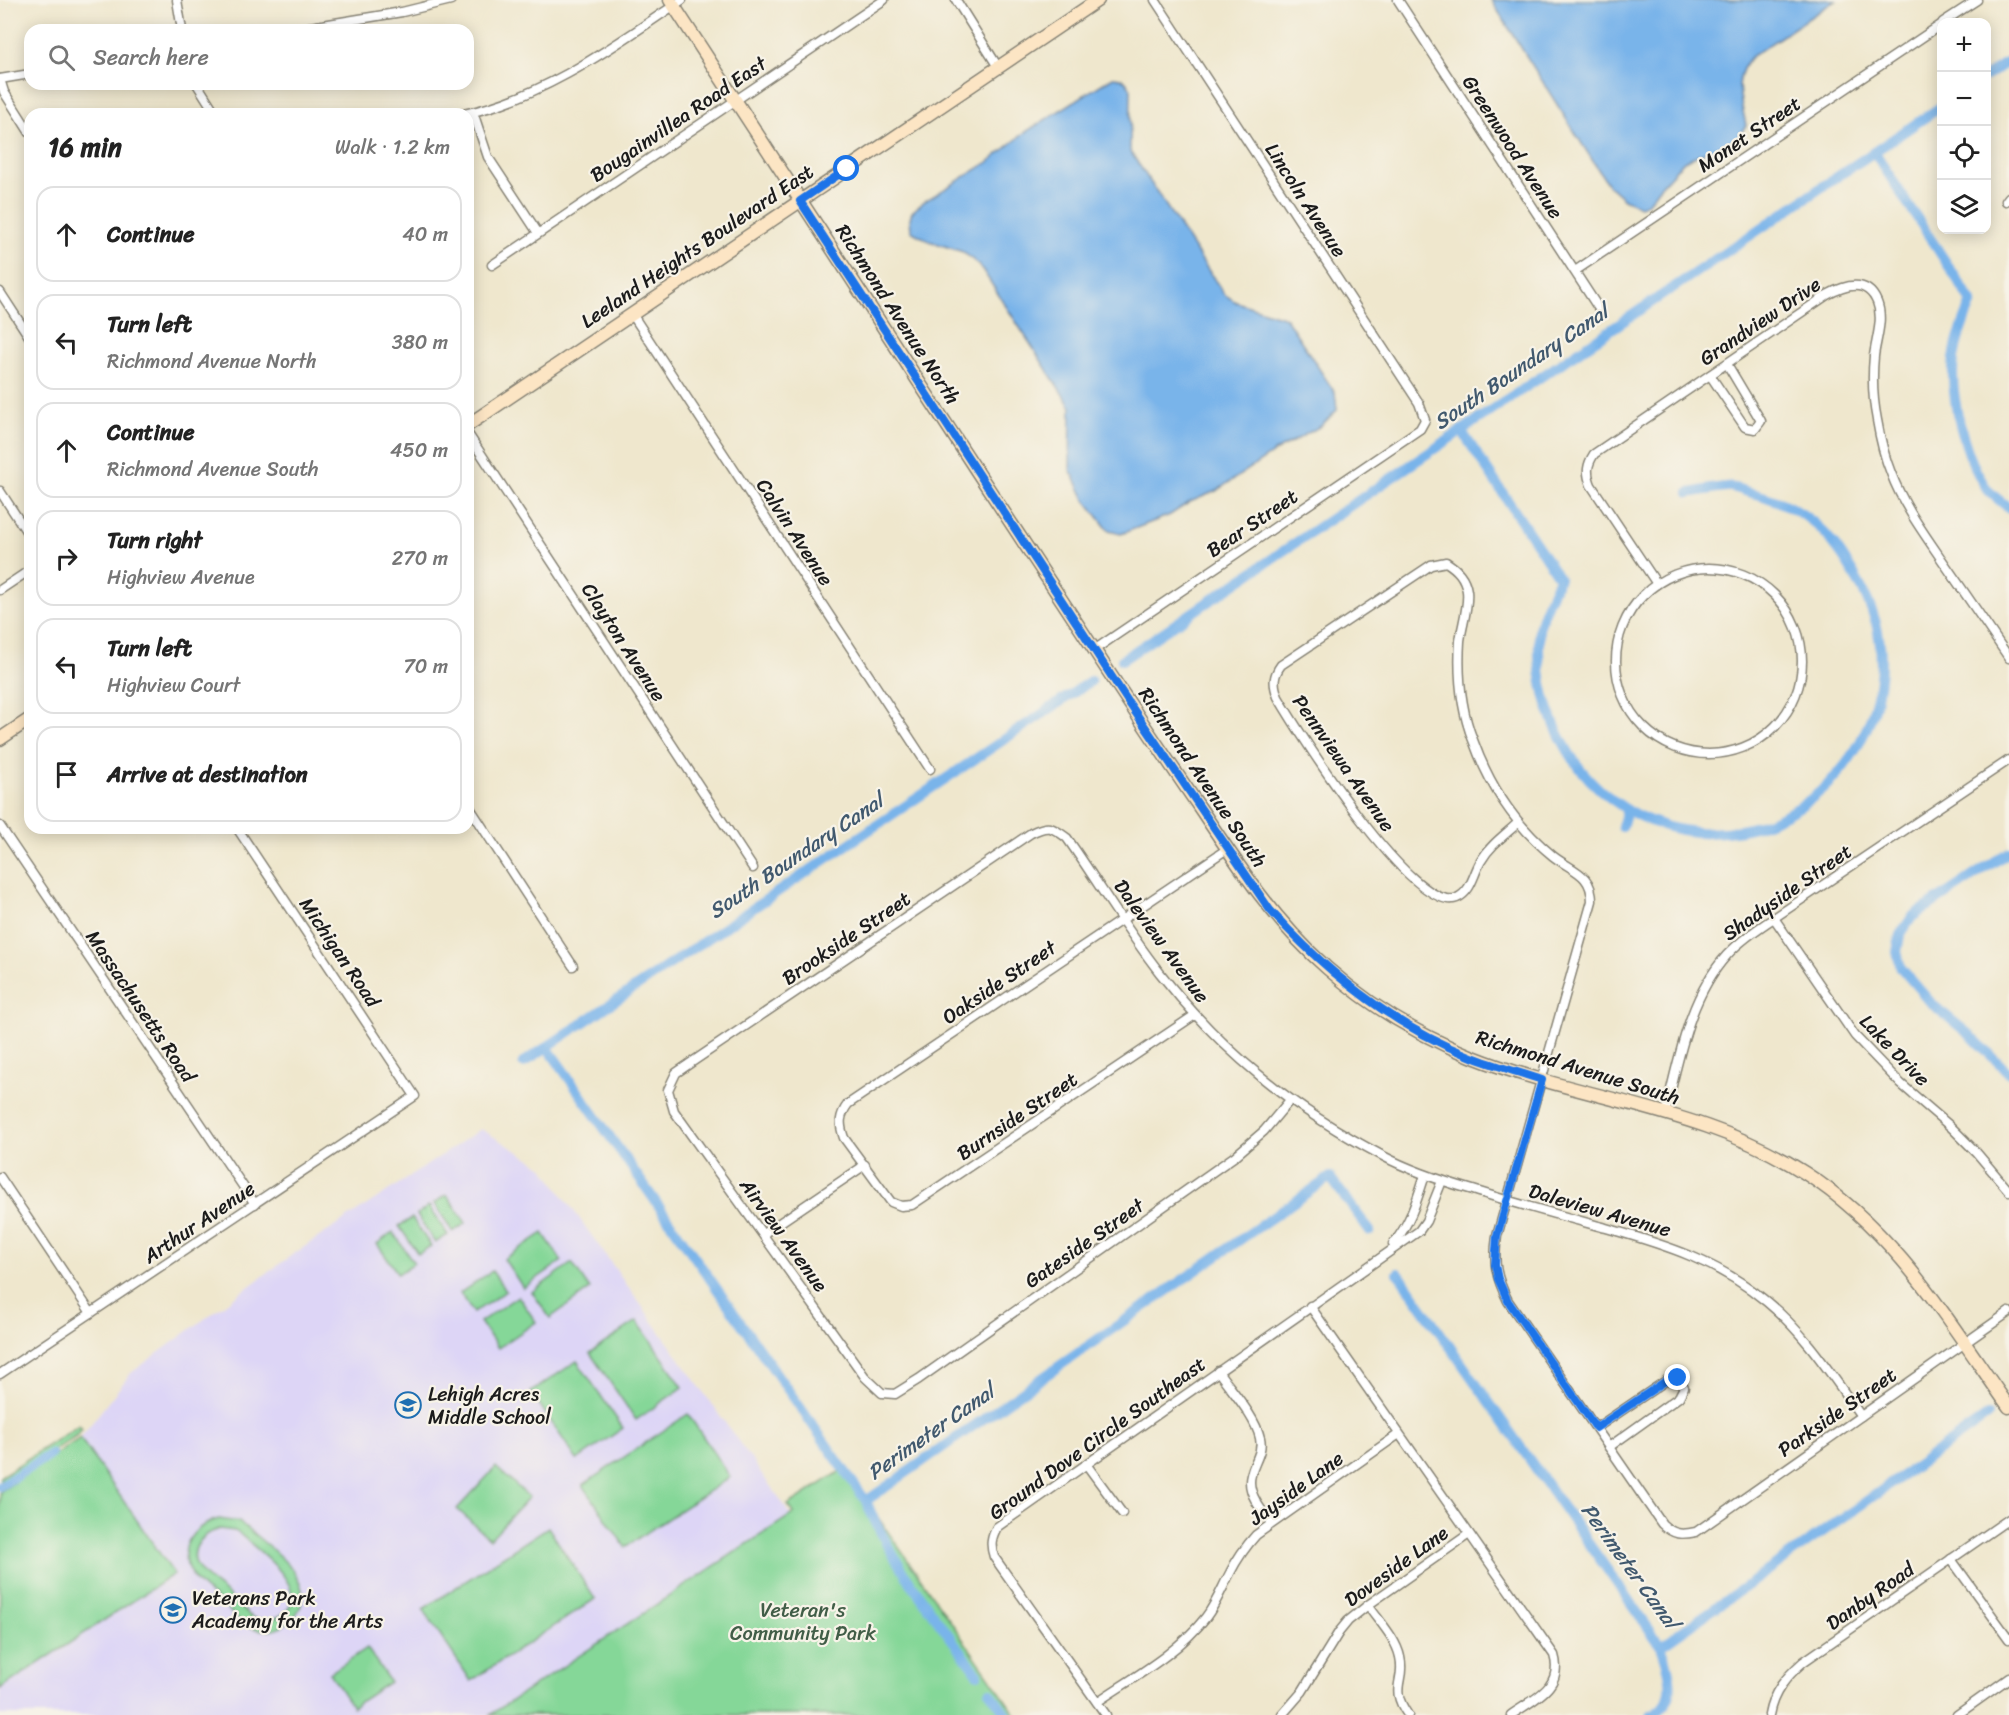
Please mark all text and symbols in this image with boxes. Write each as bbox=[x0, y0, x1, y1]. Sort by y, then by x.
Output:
map controls bbox=[1937, 18, 1991, 234]
button: + bbox=[1937, 18, 1991, 72]
search box bbox=[24, 24, 474, 90]
text: Search here bbox=[93, 38, 209, 77]
icon: search bbox=[45, 41, 78, 74]
street label: Bougainvillea Road East bbox=[582, 46, 775, 192]
street label: Greenwood Avenue bbox=[1453, 68, 1573, 226]
button: − bbox=[1937, 72, 1991, 126]
street label: Monet Street bbox=[1690, 87, 1809, 182]
text: 16 min bbox=[48, 124, 122, 170]
button: locate bbox=[1937, 126, 1991, 180]
text: Walk · 1.2 km bbox=[335, 130, 450, 165]
street label: Lincoln Avenue bbox=[1255, 136, 1356, 265]
street label: Leeland Heights Boulevard East bbox=[573, 155, 821, 338]
route start bbox=[833, 155, 859, 181]
button: layers bbox=[1937, 180, 1991, 234]
text: Continue bbox=[107, 215, 195, 254]
text: 40 m bbox=[402, 217, 448, 252]
street label: Richmond Avenue North bbox=[826, 217, 969, 412]
icon: ahead bbox=[50, 218, 83, 251]
street label: Grandview Drive bbox=[1692, 268, 1828, 375]
water label: South Boundary Canal bbox=[1425, 291, 1621, 440]
text: Turn left bbox=[107, 305, 192, 344]
text: 380 m bbox=[392, 325, 448, 360]
icon: left bbox=[50, 326, 83, 359]
text: Richmond Avenue North bbox=[107, 344, 317, 379]
text: Continue bbox=[107, 413, 195, 452]
text: 450 m bbox=[390, 433, 448, 468]
icon: ahead bbox=[50, 434, 83, 467]
text: Richmond Avenue South bbox=[107, 452, 319, 487]
street label: Calvin Avenue bbox=[746, 471, 843, 593]
street label: Bear Street bbox=[1199, 480, 1306, 567]
text: Turn right bbox=[107, 521, 202, 560]
text: 270 m bbox=[392, 541, 448, 576]
icon: right bbox=[50, 542, 83, 575]
text: Highview Avenue bbox=[107, 560, 255, 595]
street label: Clayton Avenue bbox=[572, 575, 675, 709]
text: Turn left bbox=[107, 629, 192, 668]
text: 70 m bbox=[403, 649, 448, 684]
icon: left bbox=[50, 650, 83, 683]
text: Highview Court bbox=[107, 668, 240, 703]
street label: Richmond Avenue South bbox=[1129, 680, 1276, 875]
street label: Pennviewa Avenue bbox=[1283, 687, 1404, 840]
text: Arrive at destination bbox=[107, 755, 308, 794]
icon: arrive bbox=[50, 758, 83, 791]
water label: South Boundary Canal bbox=[700, 780, 896, 929]
street label: Shadyside Street bbox=[1715, 834, 1860, 950]
street label: Daleview Avenue bbox=[1104, 872, 1219, 1011]
street label: Brookside Street bbox=[774, 882, 918, 995]
street label: Michigan Road bbox=[290, 890, 390, 1016]
street label: Massachusetts Road bbox=[76, 923, 206, 1091]
street label: Oakside Street bbox=[935, 931, 1064, 1034]
street label: Lake Drive bbox=[1851, 1006, 1939, 1095]
street label: Richmond Avenue South bbox=[1472, 1020, 1684, 1115]
street label: Burnside Street bbox=[949, 1063, 1085, 1170]
street label: Airview Avenue bbox=[729, 1170, 837, 1300]
street label: Arthur Avenue bbox=[135, 1172, 263, 1274]
street label: Daleview Avenue bbox=[1525, 1173, 1675, 1248]
street label: Gateside Street bbox=[1017, 1188, 1152, 1298]
street label: Ground Dove Circle Southeast bbox=[981, 1347, 1214, 1529]
street label: Parkside Street bbox=[1770, 1358, 1904, 1467]
route end bbox=[1664, 1364, 1690, 1390]
water label: Perimeter Canal bbox=[859, 1371, 1007, 1490]
place label: Lehigh Acres Middle School bbox=[428, 1377, 551, 1435]
school or university icon: Lehigh Acres Middle School bbox=[393, 1390, 423, 1420]
street label: Jayside Lane bbox=[1241, 1442, 1351, 1536]
water label: Perimeter Canal bbox=[1571, 1495, 1692, 1642]
street label: Doveside Lane bbox=[1337, 1516, 1456, 1616]
street label: Danby Road bbox=[1819, 1552, 1923, 1640]
place label: Veterans Park Academy for the Arts bbox=[191, 1581, 384, 1639]
park label: Veteran's Community Park bbox=[730, 1593, 876, 1651]
school or university icon: Veterans Park Academy for the Arts bbox=[158, 1595, 188, 1625]

